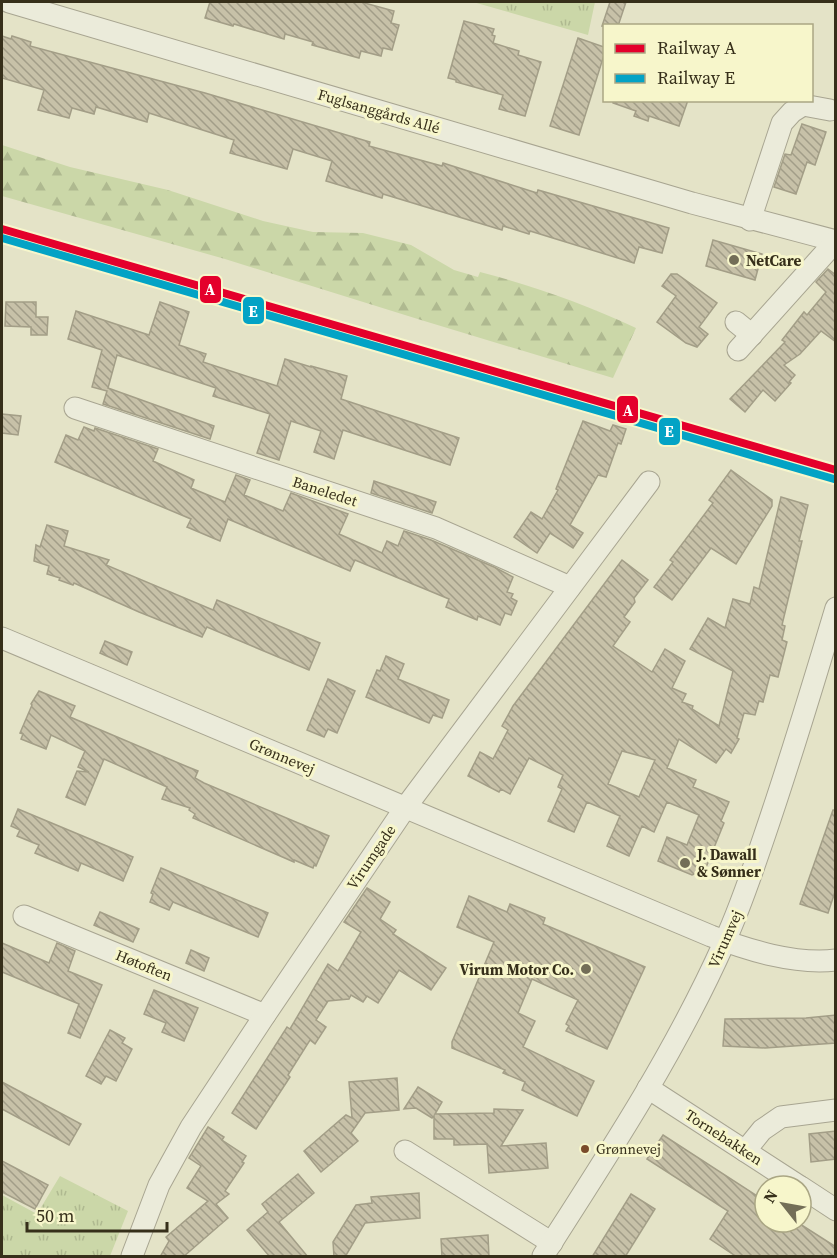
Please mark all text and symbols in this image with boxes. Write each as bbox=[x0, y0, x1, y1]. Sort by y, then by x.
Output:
legend bbox=[603, 24, 813, 102]
text: Railway A bbox=[657, 35, 736, 60]
text: Railway E bbox=[657, 65, 735, 90]
street label: Fuglsanggårds Allé bbox=[315, 84, 443, 139]
place label: NetCare bbox=[746, 250, 802, 271]
marker: NetCare bbox=[727, 253, 741, 267]
line badge: A bbox=[199, 275, 222, 304]
text: A bbox=[205, 278, 216, 300]
line badge: E bbox=[242, 296, 265, 325]
text: E bbox=[248, 300, 258, 322]
line badge: A bbox=[616, 395, 639, 424]
text: A bbox=[623, 399, 634, 421]
line badge: E bbox=[658, 417, 681, 446]
text: E bbox=[664, 420, 674, 442]
street label: Baneledet bbox=[290, 471, 360, 511]
street label: Grønnevej bbox=[246, 733, 318, 779]
street label: Virumgade bbox=[342, 820, 401, 894]
place label: J. Dawall & Sønner bbox=[696, 844, 761, 882]
marker: J. Dawall & Sønner bbox=[678, 856, 692, 870]
street label: Virumvej bbox=[703, 907, 747, 971]
street label: Høtoften bbox=[113, 944, 175, 986]
place label: Virum Motor Co. bbox=[460, 959, 574, 980]
marker: Virum Motor Co. bbox=[579, 962, 593, 976]
street label: Tornebakken bbox=[681, 1104, 767, 1170]
place label: Grønnevej bbox=[596, 1139, 661, 1159]
marker: Grønnevej bbox=[579, 1143, 591, 1155]
north arrow bbox=[753, 1174, 813, 1234]
text: N bbox=[758, 1185, 783, 1207]
scale bar bbox=[27, 1195, 166, 1233]
text: 50 m bbox=[36, 1203, 74, 1228]

